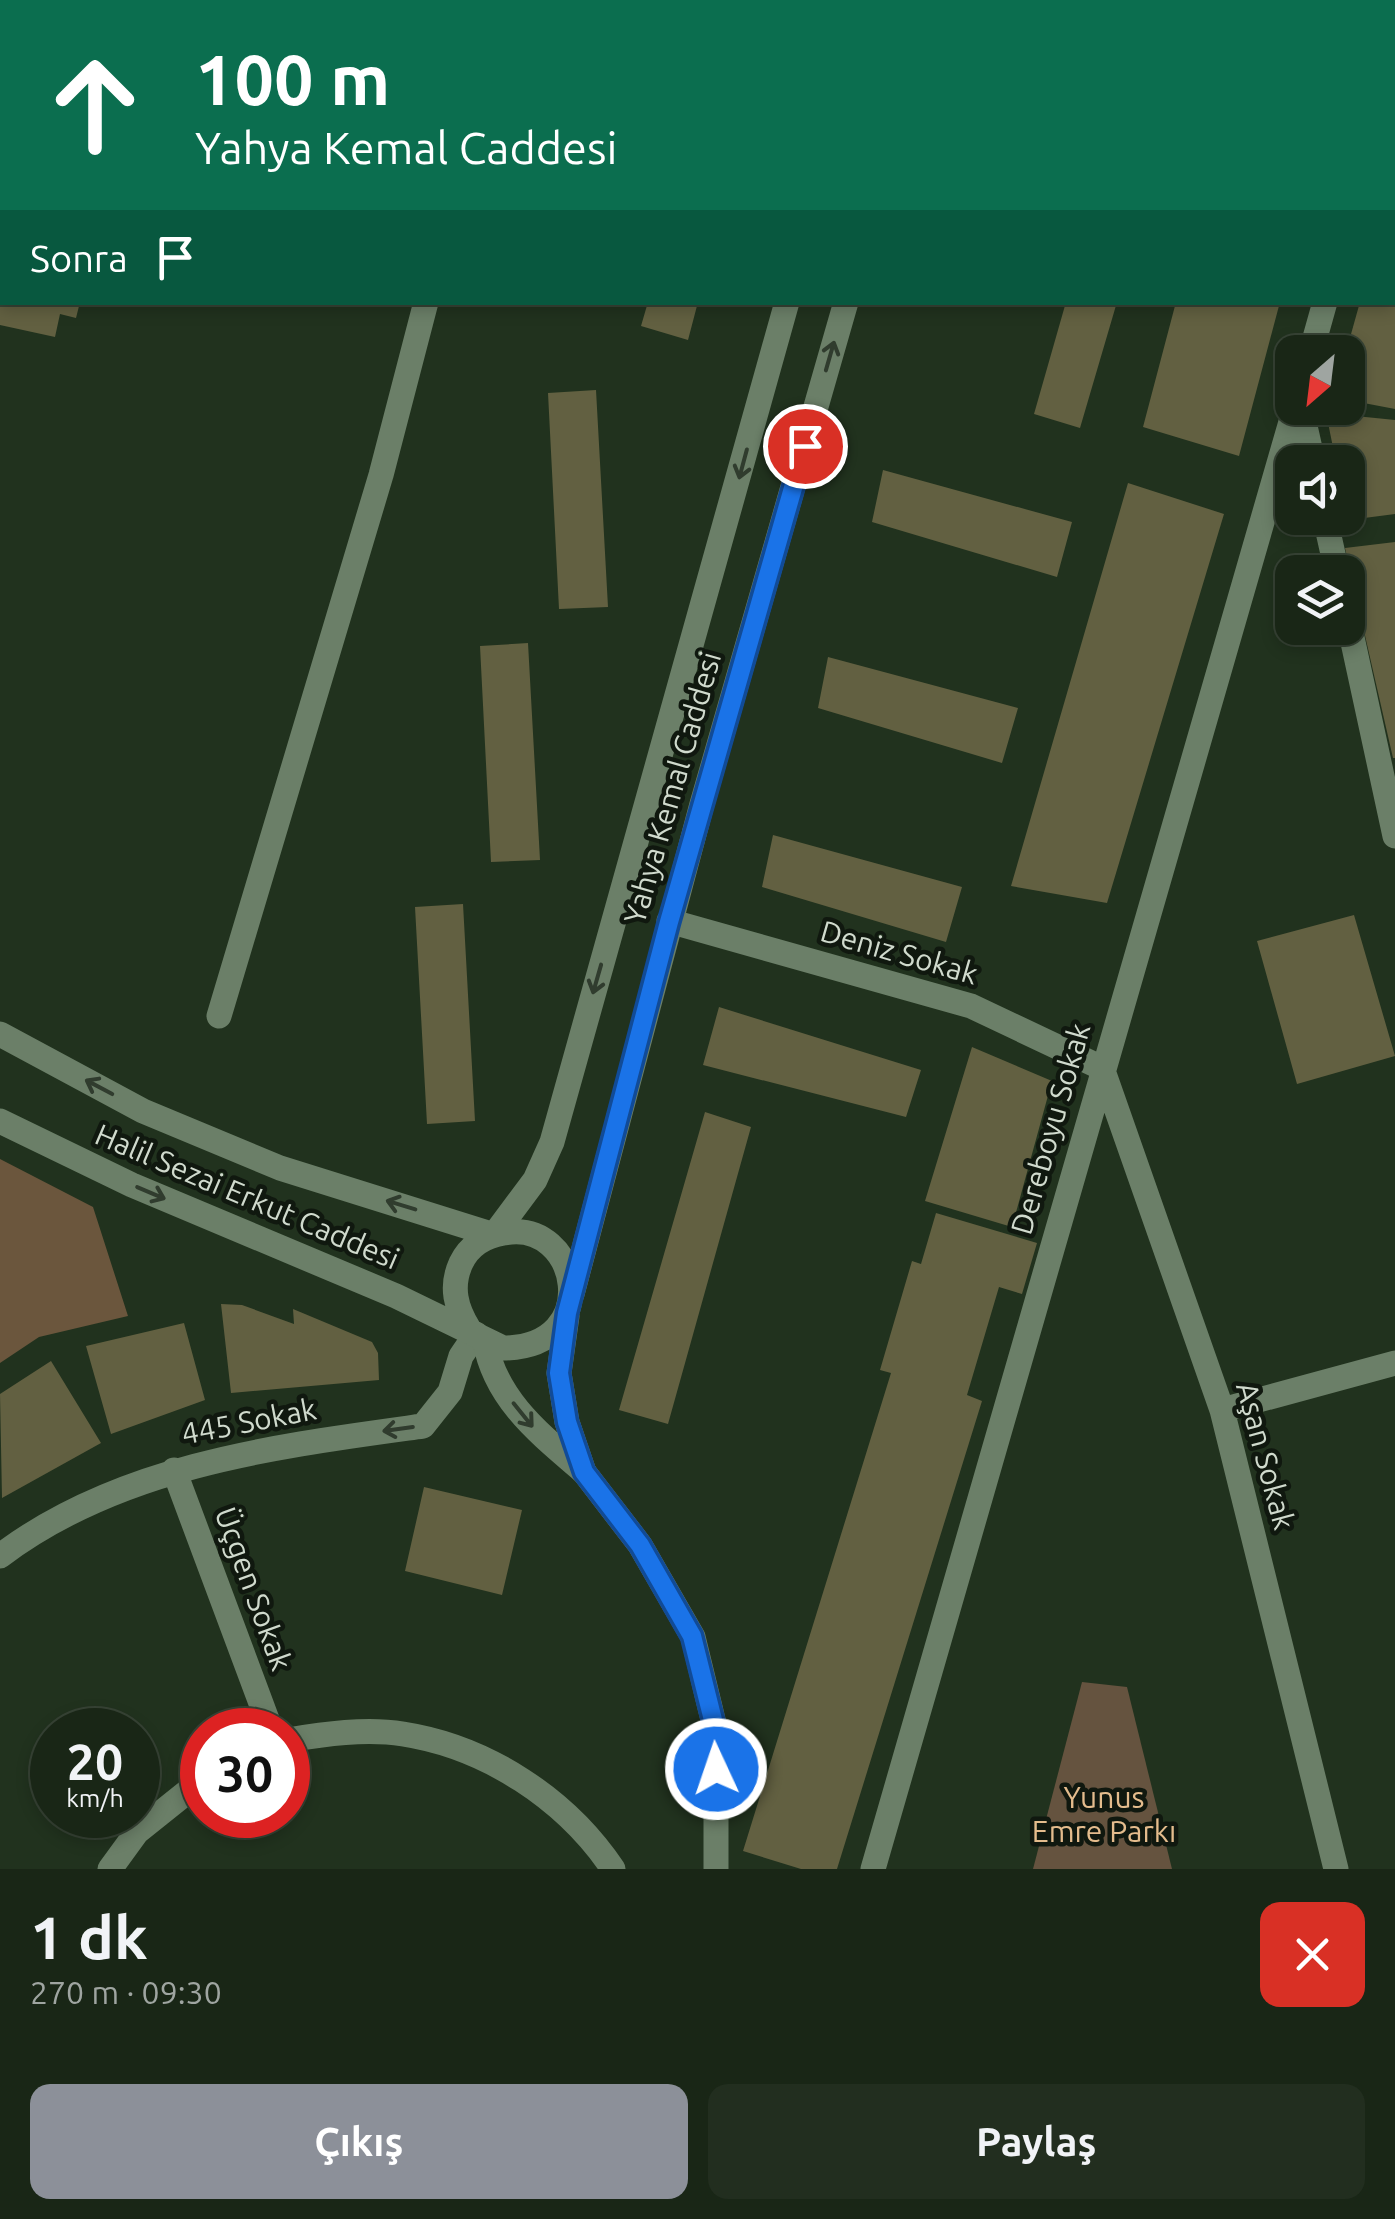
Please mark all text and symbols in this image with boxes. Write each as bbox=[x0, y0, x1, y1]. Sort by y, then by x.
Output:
icon: ahead bbox=[30, 40, 160, 170]
text: 100 m bbox=[195, 40, 390, 118]
text: Yahya Kemal Caddesi bbox=[195, 122, 617, 173]
icon: arrive bbox=[148, 230, 203, 285]
text: Sonra bbox=[30, 237, 128, 279]
north arrow bbox=[1275, 335, 1365, 425]
map controls bbox=[1275, 335, 1365, 645]
one-way arrow bbox=[822, 341, 841, 372]
pin bbox=[763, 404, 848, 489]
icon: arrive bbox=[778, 419, 833, 474]
button: sound bbox=[1275, 445, 1365, 535]
one-way arrow bbox=[732, 448, 751, 479]
button: layers bbox=[1275, 555, 1365, 645]
street label: Yahya Kemal Caddesi bbox=[617, 648, 727, 928]
street label: Deniz Sokak bbox=[817, 913, 982, 991]
one-way arrow bbox=[587, 963, 605, 994]
street label: Dereboyu Sokak bbox=[1004, 1019, 1096, 1238]
one-way arrow bbox=[84, 1077, 114, 1097]
street label: Halil Sezai Erkut Caddesi bbox=[90, 1117, 404, 1276]
one-way arrow bbox=[135, 1185, 166, 1203]
one-way arrow bbox=[385, 1195, 417, 1213]
street label: Aşan Sokak bbox=[1230, 1378, 1302, 1533]
street label: 445 Sokak bbox=[179, 1391, 319, 1451]
one-way arrow bbox=[511, 1401, 533, 1427]
one-way arrow bbox=[383, 1420, 415, 1439]
street label: Üçgen Sokak bbox=[209, 1502, 299, 1675]
speed limit sign: 30 bbox=[180, 1708, 310, 1838]
position arrow bbox=[664, 1717, 768, 1821]
text: 20 bbox=[67, 1733, 123, 1789]
park label: Yunus Emre Parkı bbox=[1032, 1780, 1176, 1848]
text: km/h bbox=[66, 1784, 124, 1812]
button: close bbox=[1260, 1902, 1365, 2007]
text: 1 dk bbox=[30, 1903, 148, 1970]
text: 270 m · 09:30 bbox=[30, 1974, 222, 2010]
button: Çıkış bbox=[30, 2084, 688, 2199]
button: Paylaş bbox=[708, 2084, 1365, 2199]

